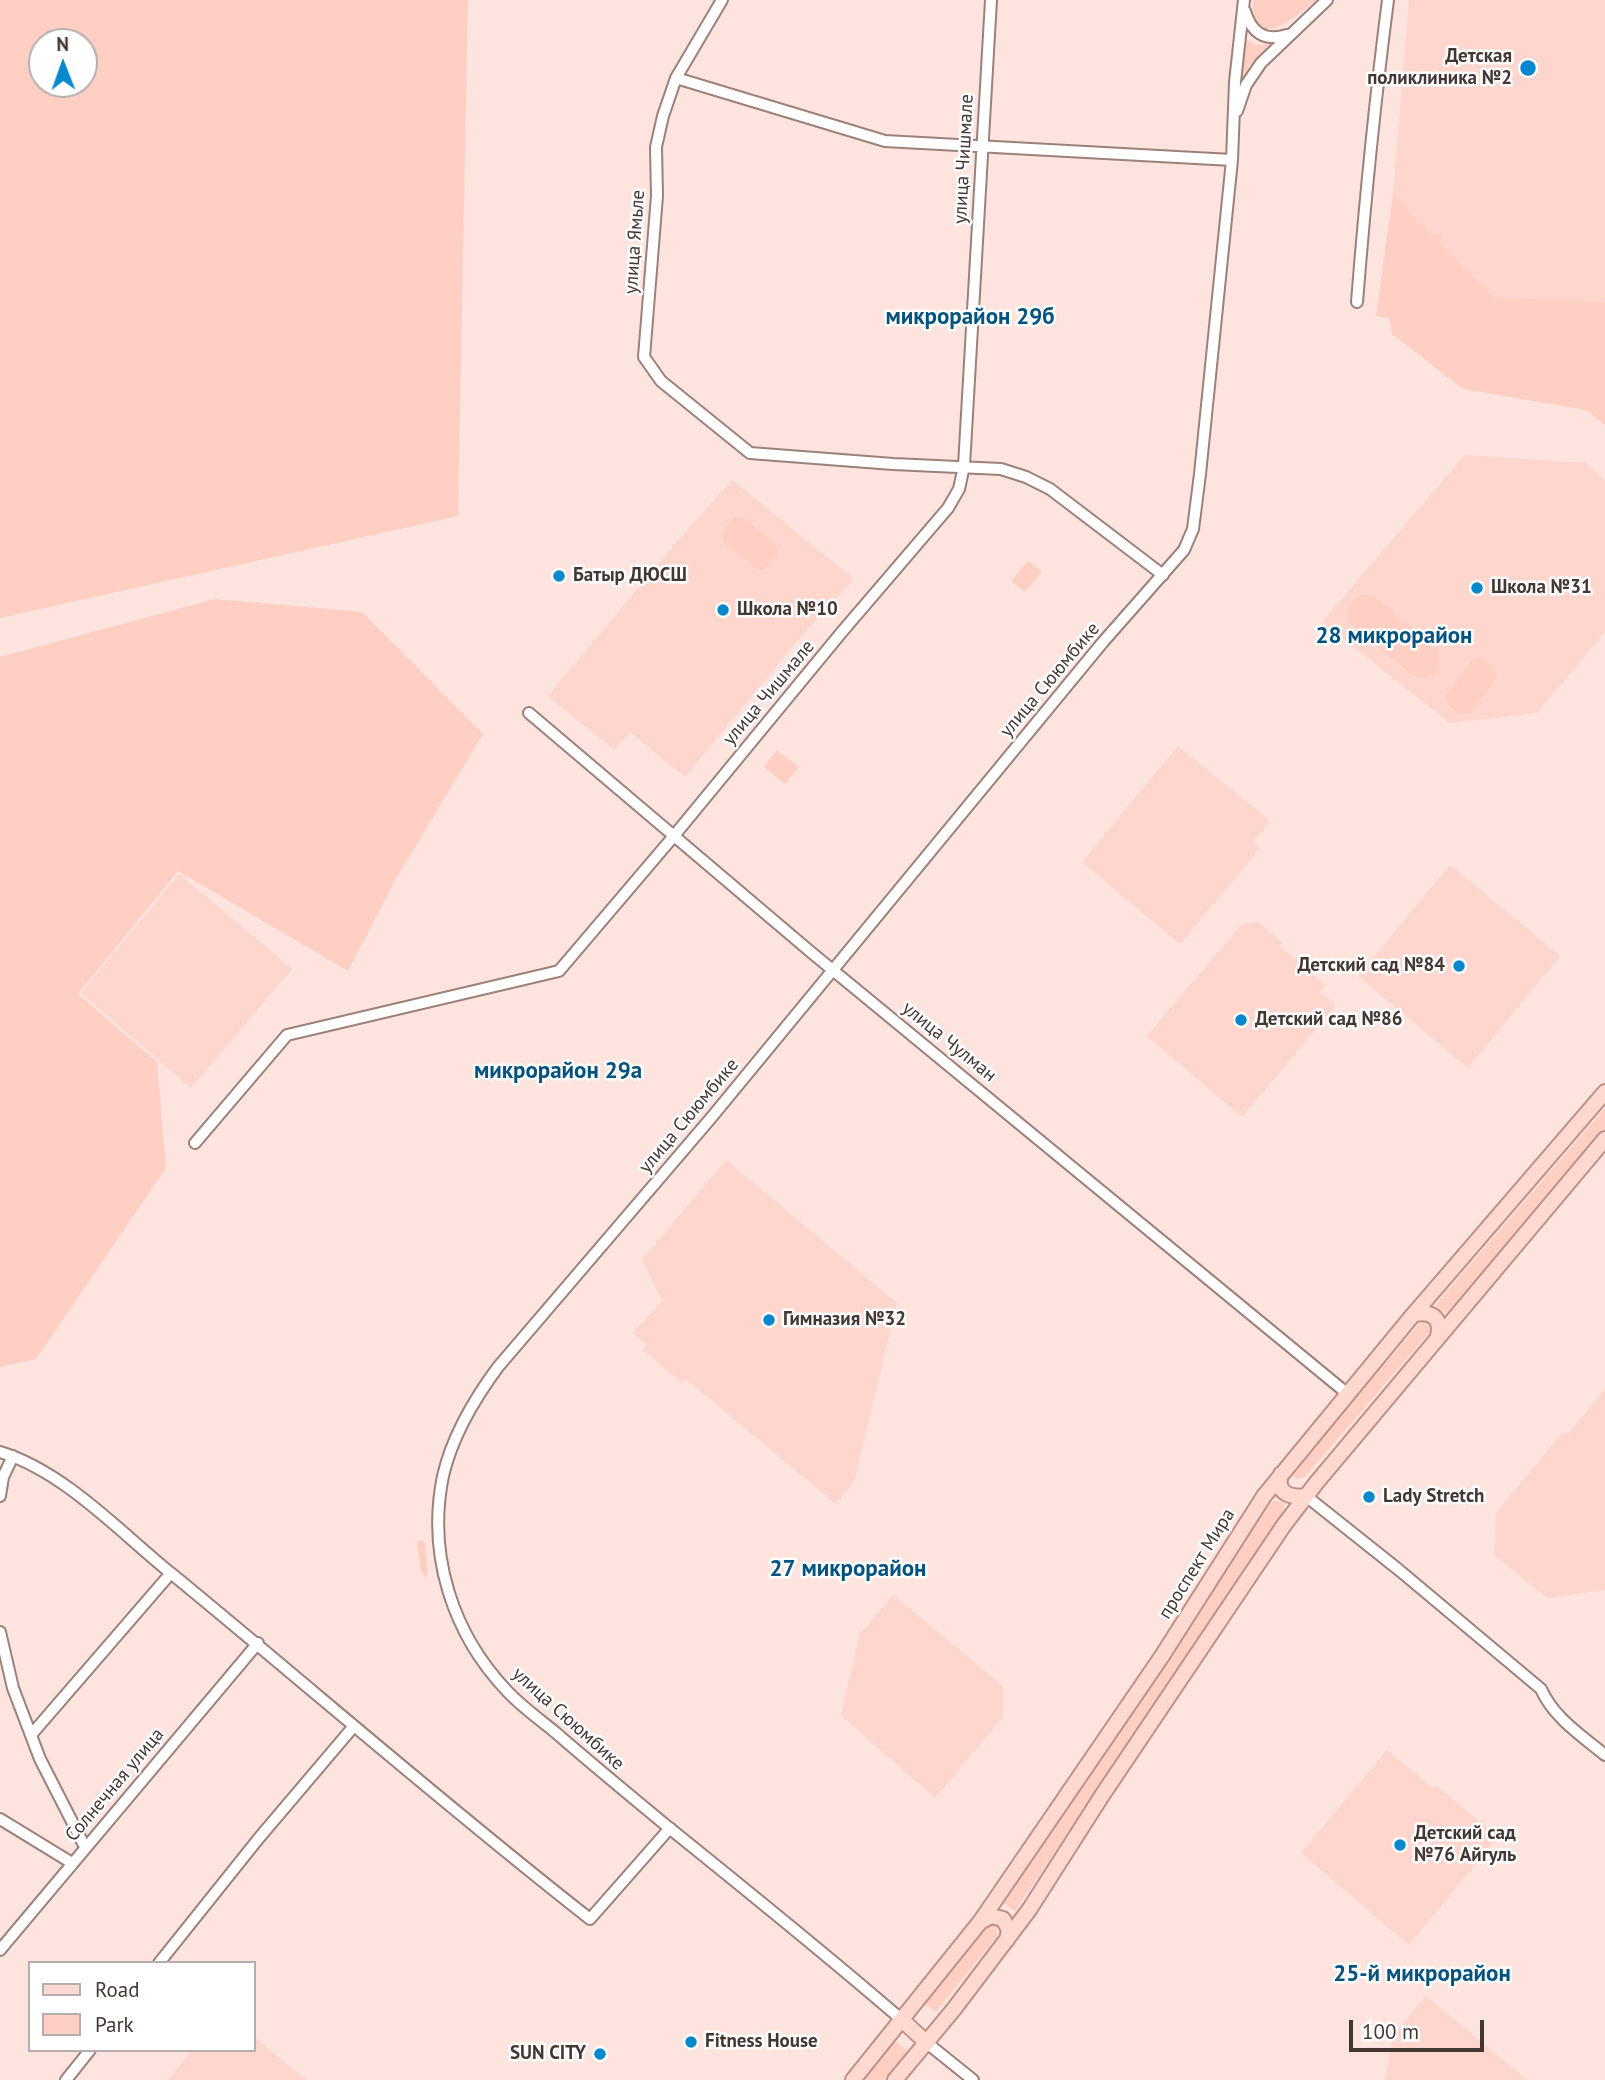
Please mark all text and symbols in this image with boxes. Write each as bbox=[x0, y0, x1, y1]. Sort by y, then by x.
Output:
north arrow bbox=[28, 28, 98, 98]
text: N bbox=[56, 32, 69, 56]
place label: Детская поликлиника №2 bbox=[1367, 46, 1512, 90]
marker: Детская поликлиника №2 bbox=[1518, 58, 1538, 78]
street label: улица Чишмале bbox=[949, 93, 979, 225]
street label: улица Ямьле bbox=[620, 189, 650, 295]
district label: микрорайон 29б bbox=[885, 303, 1055, 331]
place label: Батыр ДЮСШ bbox=[573, 565, 687, 587]
marker: Батыр ДЮСШ bbox=[551, 568, 567, 584]
place label: Школа №31 bbox=[1491, 577, 1592, 599]
marker: Школа №31 bbox=[1469, 580, 1485, 596]
place label: Школа №10 bbox=[737, 599, 838, 621]
marker: Школа №10 bbox=[715, 602, 731, 618]
street label: улица Сююмбике bbox=[995, 618, 1105, 742]
district label: 28 микрорайон bbox=[1316, 622, 1472, 650]
street label: улица Чишмале bbox=[718, 636, 820, 750]
place label: Детский сад №84 bbox=[1297, 955, 1445, 977]
marker: Детский сад №84 bbox=[1451, 958, 1467, 974]
street label: улица Чулман bbox=[897, 997, 1001, 1087]
place label: Детский сад №86 bbox=[1255, 1009, 1403, 1031]
marker: Детский сад №86 bbox=[1233, 1012, 1249, 1028]
street label: улица Сююмбике bbox=[634, 1054, 744, 1178]
district label: микрорайон 29а bbox=[474, 1057, 642, 1085]
place label: Гимназия №32 bbox=[783, 1309, 906, 1331]
marker: Гимназия №32 bbox=[761, 1312, 777, 1328]
place label: Lady Stretch bbox=[1383, 1486, 1484, 1508]
marker: Lady Stretch bbox=[1361, 1489, 1377, 1505]
street label: проспект Мира bbox=[1154, 1505, 1240, 1623]
district label: 27 микрорайон bbox=[770, 1555, 926, 1583]
street label: улица Сююмбике bbox=[507, 1663, 629, 1775]
street label: Солнечная улица bbox=[61, 1724, 169, 1846]
place label: Детский сад №76 Айгуль bbox=[1414, 1823, 1516, 1867]
marker: Детский сад №76 Айгуль bbox=[1392, 1837, 1408, 1853]
district label: 25-й микрорайон bbox=[1333, 1960, 1511, 1988]
legend bbox=[28, 1961, 256, 2052]
text: Road bbox=[95, 1976, 139, 2003]
scale bar bbox=[1353, 2007, 1488, 2050]
text: Park bbox=[95, 2011, 134, 2038]
text: 100 m bbox=[1362, 2018, 1419, 2045]
place label: Fitness House bbox=[705, 2031, 818, 2053]
marker: Fitness House bbox=[683, 2034, 699, 2050]
place label: SUN CITY bbox=[510, 2043, 586, 2065]
marker: SUN CITY bbox=[592, 2046, 608, 2062]

